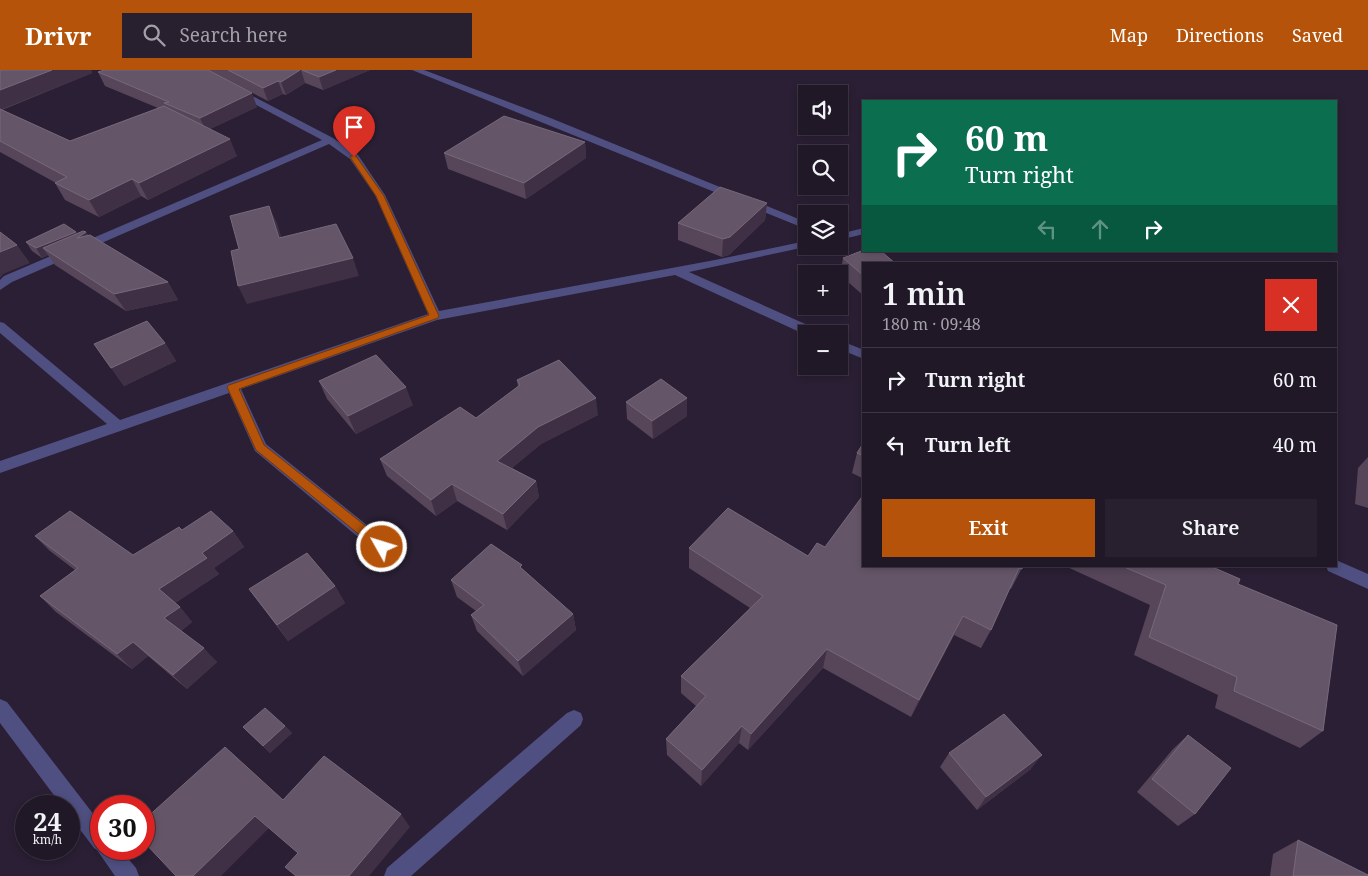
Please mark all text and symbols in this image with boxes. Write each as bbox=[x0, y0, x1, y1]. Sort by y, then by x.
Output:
search box bbox=[122, 13, 472, 58]
text: Drivr bbox=[25, 19, 92, 52]
icon: search bbox=[140, 21, 168, 49]
text: Search here bbox=[180, 22, 287, 48]
text: Map bbox=[1110, 23, 1148, 47]
text: Directions bbox=[1176, 23, 1264, 47]
text: Saved bbox=[1292, 23, 1343, 47]
map controls bbox=[798, 85, 848, 375]
button: sound bbox=[798, 85, 848, 135]
pin bbox=[333, 106, 375, 157]
icon: arrive bbox=[340, 113, 368, 141]
text: 60 m bbox=[965, 114, 1048, 161]
icon: right bbox=[882, 120, 947, 185]
button: search bbox=[798, 145, 848, 195]
text: Turn right bbox=[965, 159, 1074, 189]
button: layers bbox=[798, 205, 848, 255]
icon: left bbox=[1033, 215, 1061, 243]
icon: ahead bbox=[1086, 215, 1114, 243]
icon: right bbox=[1139, 215, 1167, 243]
button: + bbox=[798, 265, 848, 315]
text: 1 min bbox=[882, 273, 966, 314]
button: close bbox=[1265, 279, 1317, 331]
text: 180 m · 09:48 bbox=[882, 313, 981, 335]
button: − bbox=[798, 325, 848, 375]
icon: right bbox=[882, 366, 910, 394]
text: Turn right bbox=[925, 367, 1025, 393]
text: 60 m bbox=[1273, 367, 1317, 393]
icon: left bbox=[882, 431, 910, 459]
text: Turn left bbox=[925, 432, 1011, 458]
text: 40 m bbox=[1273, 432, 1317, 458]
button: Exit bbox=[882, 499, 1095, 557]
button: Share bbox=[1105, 499, 1317, 557]
position arrow bbox=[355, 520, 407, 572]
speed limit sign: 30 bbox=[90, 795, 155, 860]
text: 24 bbox=[33, 804, 62, 838]
text: km/h bbox=[33, 831, 62, 848]

